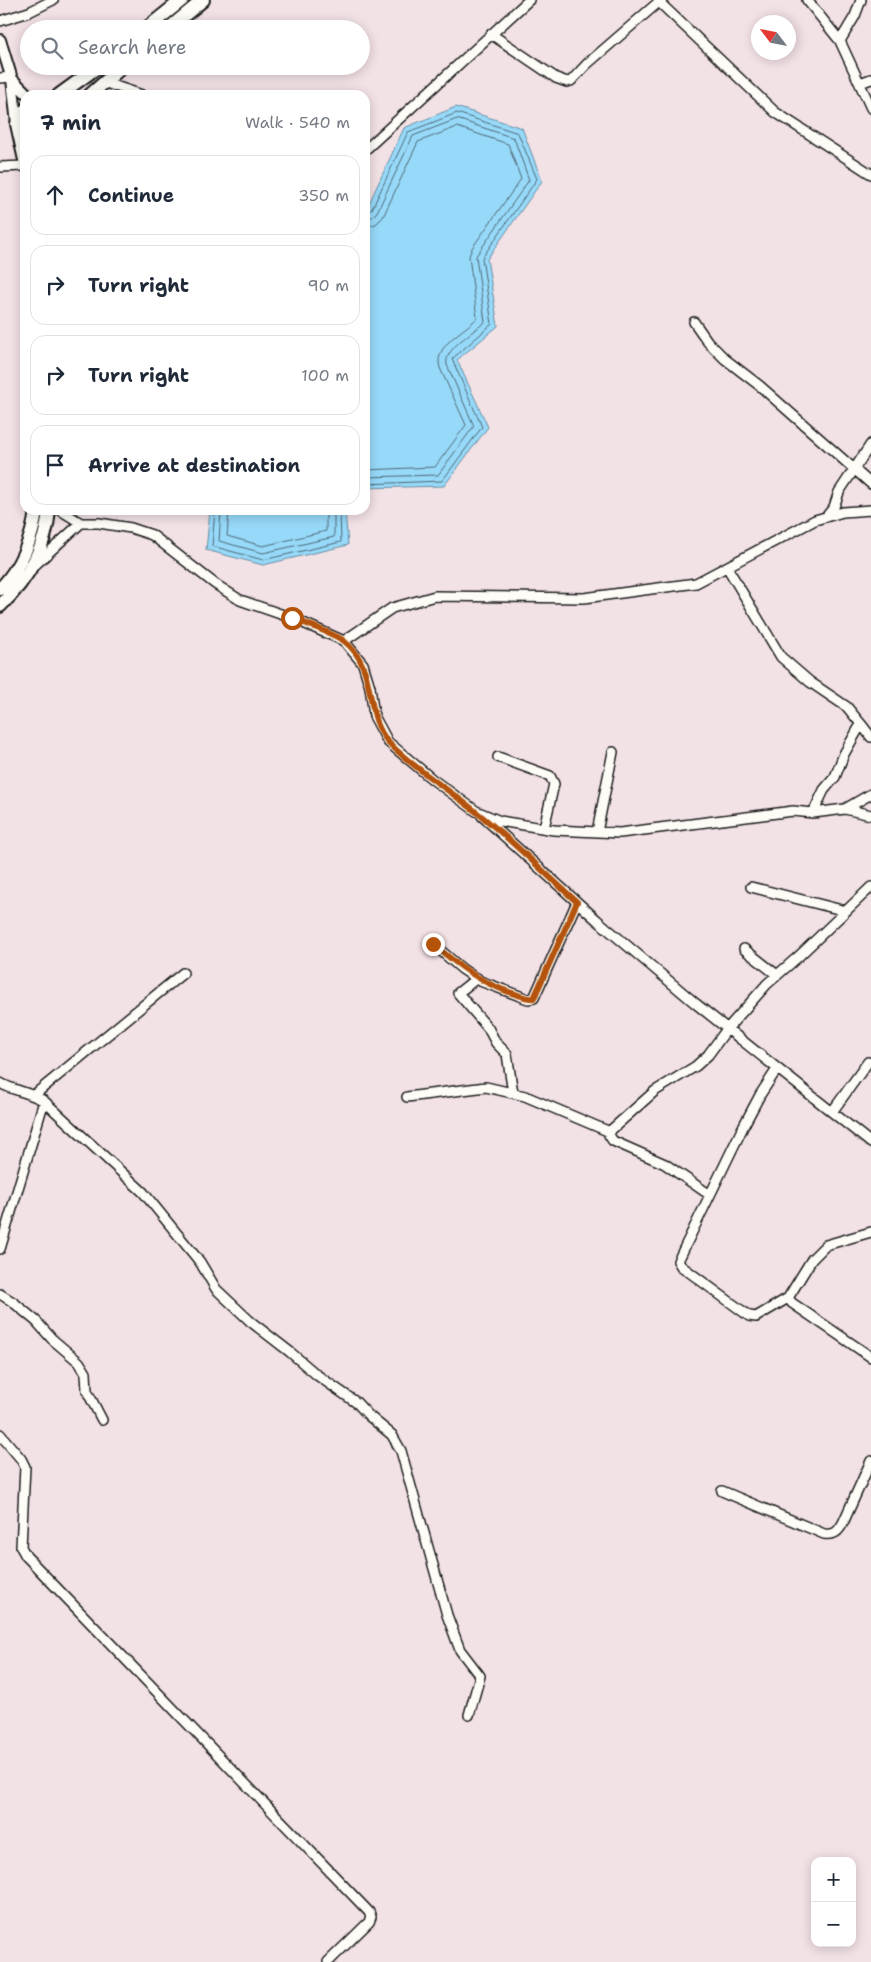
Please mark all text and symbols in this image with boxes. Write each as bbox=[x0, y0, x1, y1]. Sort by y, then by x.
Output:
north arrow bbox=[751, 15, 796, 60]
search box bbox=[20, 20, 370, 75]
icon: search bbox=[38, 34, 66, 62]
text: Search here bbox=[78, 35, 187, 60]
text: 7 min bbox=[40, 109, 101, 137]
text: Walk · 540 m bbox=[245, 112, 350, 133]
icon: ahead bbox=[41, 181, 69, 209]
text: Continue bbox=[88, 183, 174, 208]
text: 350 m bbox=[298, 185, 349, 206]
icon: right bbox=[41, 271, 69, 299]
text: Turn right bbox=[88, 273, 189, 298]
text: 90 m bbox=[308, 275, 349, 296]
icon: right bbox=[41, 361, 69, 389]
text: Turn right bbox=[88, 363, 189, 388]
text: 100 m bbox=[301, 365, 349, 386]
icon: arrive bbox=[41, 451, 69, 479]
text: Arrive at destination bbox=[88, 453, 300, 478]
route start bbox=[281, 607, 304, 630]
route end bbox=[422, 933, 445, 956]
map controls bbox=[811, 1857, 856, 1947]
button: + bbox=[811, 1857, 856, 1902]
button: − bbox=[811, 1902, 856, 1947]

